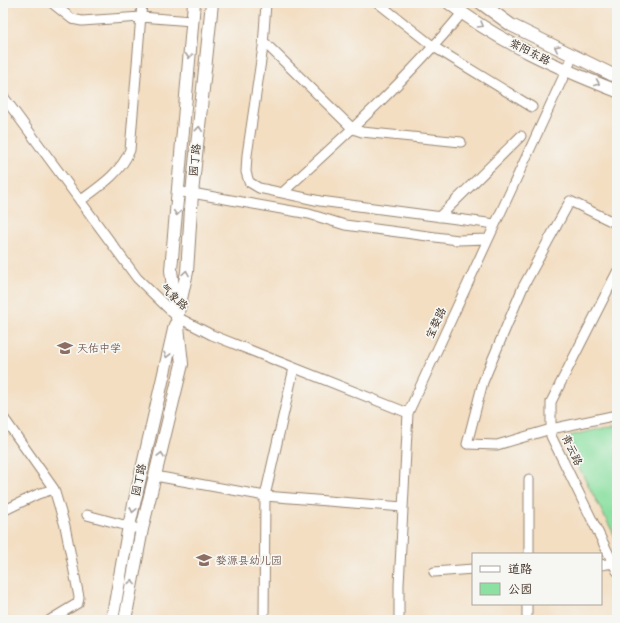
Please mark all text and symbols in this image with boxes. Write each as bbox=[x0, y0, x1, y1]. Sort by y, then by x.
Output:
one-way arrow bbox=[476, 21, 484, 28]
street label: 紫阳东路 bbox=[507, 36, 553, 68]
one-way arrow bbox=[553, 45, 561, 53]
one-way arrow bbox=[185, 53, 194, 59]
one-way arrow bbox=[592, 78, 600, 86]
one-way arrow bbox=[194, 126, 203, 132]
street label: 园丁路 bbox=[187, 143, 203, 177]
one-way arrow bbox=[173, 210, 182, 216]
one-way arrow bbox=[181, 270, 190, 276]
street label: 气象路 bbox=[157, 281, 191, 313]
street label: 宝婺路 bbox=[423, 305, 449, 341]
school or university icon: 天佑中学 bbox=[56, 339, 74, 357]
place label: 天佑中学 bbox=[77, 342, 121, 355]
one-way arrow bbox=[163, 352, 171, 359]
street label: 青云路 bbox=[559, 432, 585, 468]
one-way arrow bbox=[156, 452, 164, 458]
street label: 园丁路 bbox=[129, 463, 149, 497]
one-way arrow bbox=[129, 507, 137, 513]
school or university icon: 婺源县幼儿园 bbox=[195, 551, 213, 569]
legend bbox=[472, 553, 602, 605]
place label: 婺源县幼儿园 bbox=[216, 554, 282, 567]
text: 道路 bbox=[508, 562, 532, 577]
one-way arrow bbox=[128, 579, 136, 585]
text: 公园 bbox=[508, 582, 532, 597]

